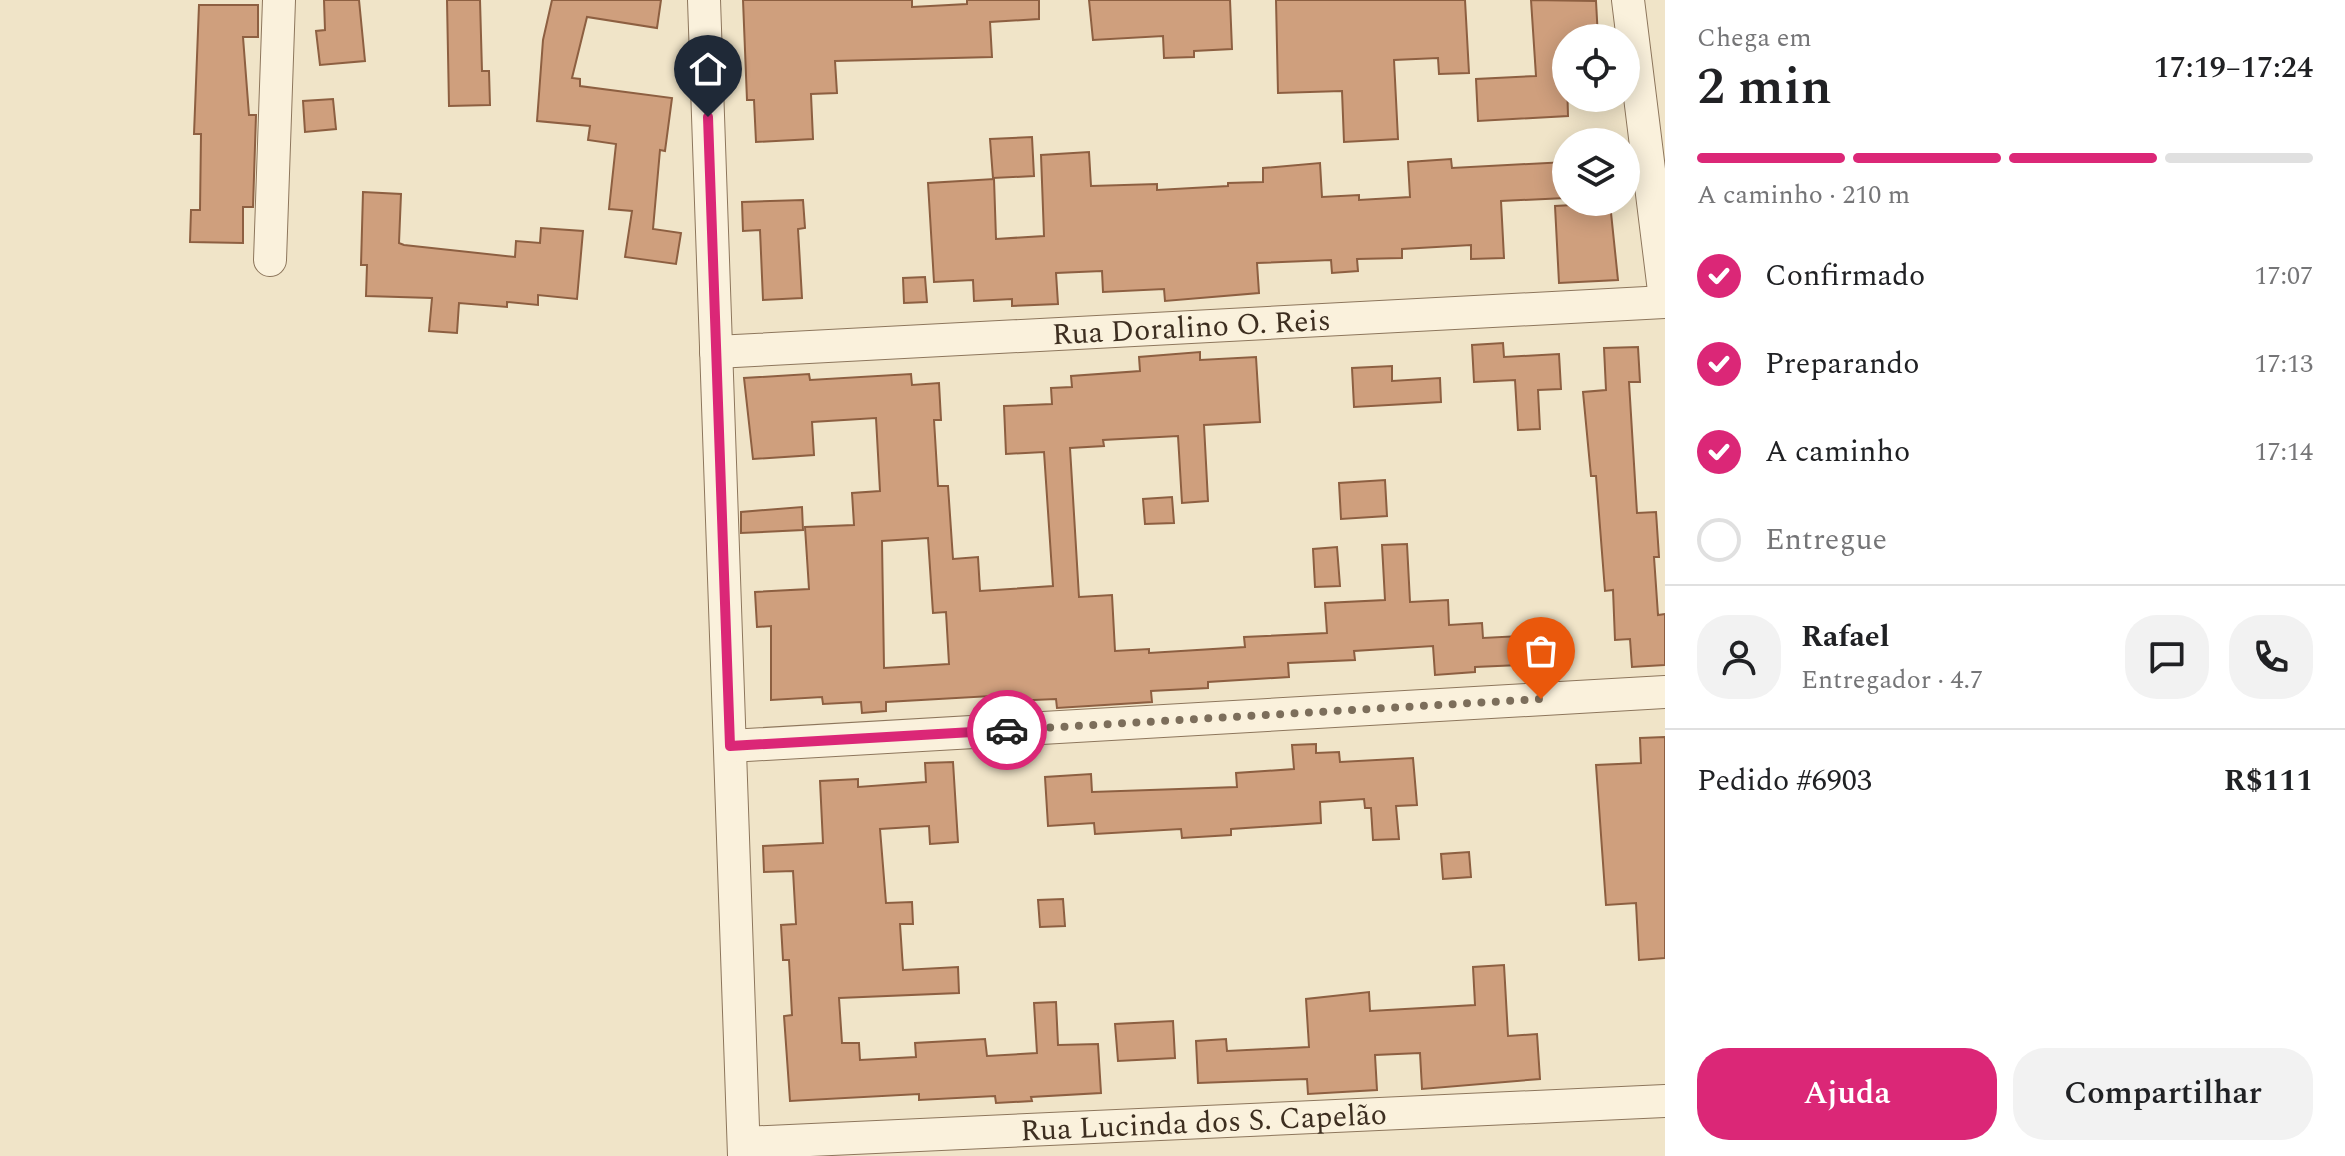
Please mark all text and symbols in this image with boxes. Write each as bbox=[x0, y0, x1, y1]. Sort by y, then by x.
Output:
text: Chega em bbox=[1697, 18, 1812, 58]
map controls bbox=[1552, 24, 1640, 216]
button: locate bbox=[1552, 24, 1640, 112]
pin bbox=[674, 35, 742, 117]
text: 17:19–17:24 bbox=[2154, 45, 2313, 91]
icon: home bbox=[686, 47, 730, 91]
text: 2 min bbox=[1697, 48, 1832, 127]
button: layers bbox=[1552, 128, 1640, 216]
text: A caminho · 210 m bbox=[1697, 175, 1910, 215]
text: Confirmado bbox=[1765, 253, 1925, 299]
icon: check bbox=[1697, 254, 1741, 298]
text: 17:07 bbox=[2254, 256, 2313, 296]
street label: Rua Doralino O. Reis bbox=[1051, 298, 1332, 358]
text: Preparando bbox=[1765, 341, 1919, 387]
icon: check bbox=[1697, 342, 1741, 386]
text: 17:13 bbox=[2254, 344, 2313, 384]
text: A caminho bbox=[1765, 429, 1910, 475]
icon: check bbox=[1697, 430, 1741, 474]
text: 17:14 bbox=[2254, 432, 2313, 472]
text: Entregue bbox=[1765, 517, 1887, 563]
text: Rafael bbox=[1801, 614, 1890, 660]
button: person bbox=[1697, 615, 1781, 699]
button: chat bbox=[2125, 615, 2209, 699]
button: phone bbox=[2229, 615, 2313, 699]
pin bbox=[1507, 617, 1575, 699]
icon: bag bbox=[1519, 629, 1563, 673]
text: Entregador · 4.7 bbox=[1801, 660, 1983, 700]
courier bbox=[967, 690, 1047, 770]
icon: car bbox=[985, 708, 1029, 752]
text: Pedido #6903 bbox=[1697, 758, 1872, 804]
text: R$111 bbox=[2224, 758, 2313, 804]
button: Ajuda bbox=[1697, 1048, 1997, 1140]
button: Compartilhar bbox=[2013, 1048, 2313, 1140]
street label: Rua Lucinda dos S. Capelão bbox=[1019, 1092, 1388, 1154]

